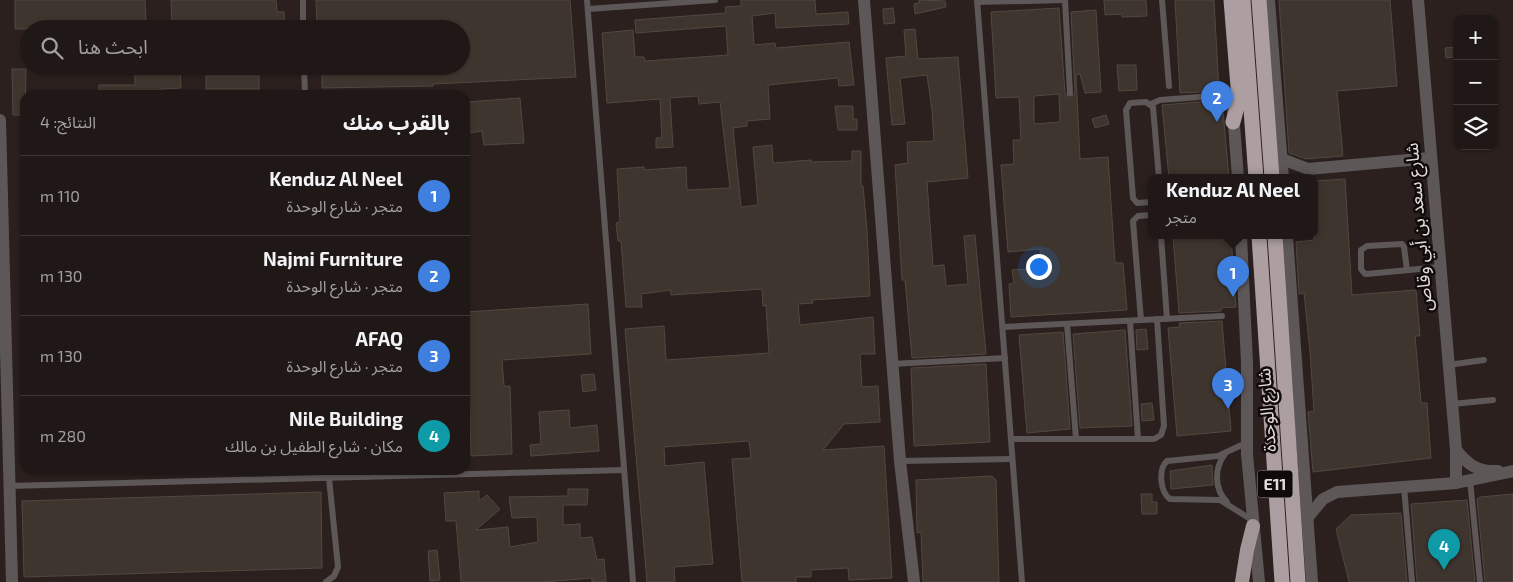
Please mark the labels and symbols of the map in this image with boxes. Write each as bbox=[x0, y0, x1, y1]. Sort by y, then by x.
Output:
pin: 2 bbox=[1201, 81, 1233, 122]
street label: شارع سعد بن أبي وقاص bbox=[1400, 141, 1440, 312]
your location bbox=[1026, 254, 1052, 280]
pin: 1 bbox=[1217, 256, 1249, 297]
street label: شارع الوحدة bbox=[1252, 367, 1284, 453]
pin: 3 bbox=[1212, 368, 1244, 409]
road number: E11 bbox=[1258, 470, 1292, 498]
pin: 4 bbox=[1428, 529, 1460, 570]

